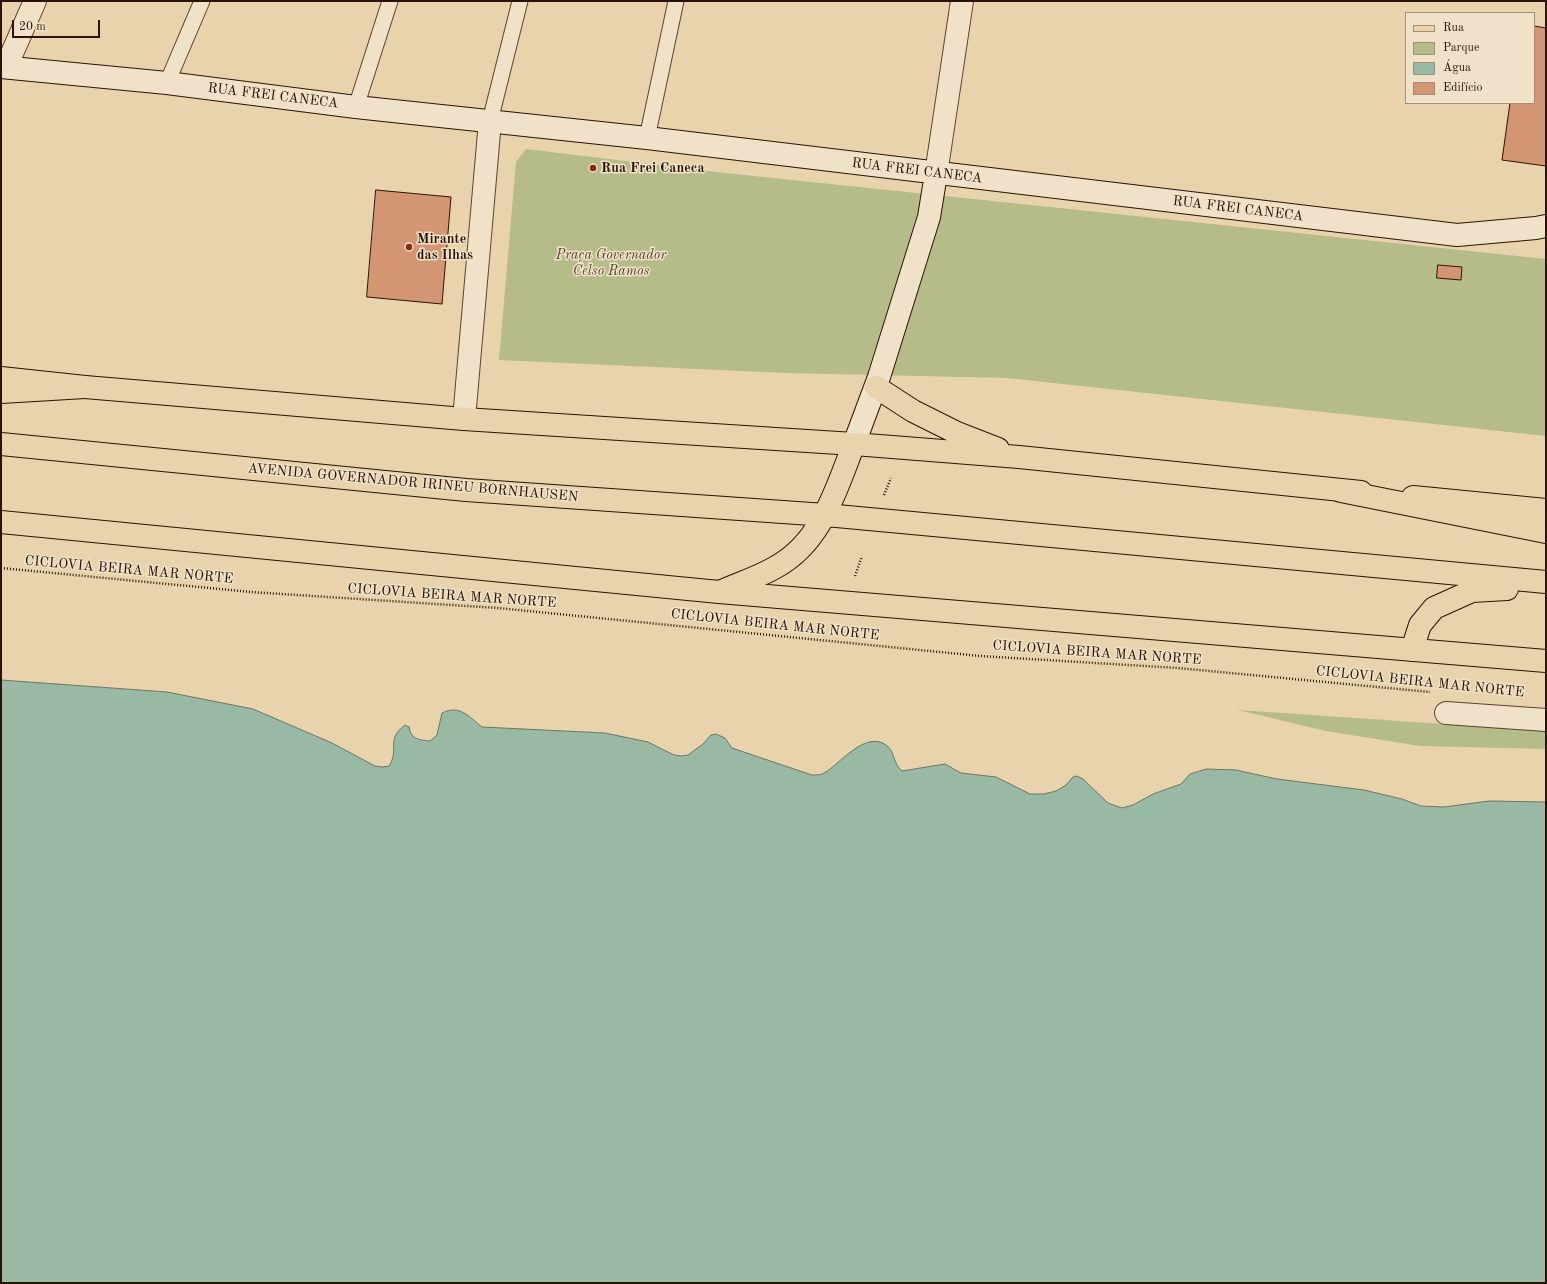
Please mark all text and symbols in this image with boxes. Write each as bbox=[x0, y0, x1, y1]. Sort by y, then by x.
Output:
scale bar bbox=[14, 12, 102, 38]
legend bbox=[1405, 12, 1535, 104]
text: 20 m bbox=[19, 21, 46, 33]
text: Rua bbox=[1443, 22, 1464, 34]
text: Parque bbox=[1443, 42, 1479, 54]
text: Água bbox=[1443, 62, 1471, 74]
street label: RUA FREI CANECA bbox=[207, 80, 339, 112]
text: Edifício bbox=[1443, 82, 1482, 94]
street label: RUA FREI CANECA bbox=[851, 155, 983, 187]
place label: Rua Frei Caneca bbox=[601, 160, 704, 176]
marker: Rua Frei Caneca bbox=[588, 163, 598, 173]
street label: RUA FREI CANECA bbox=[1172, 193, 1304, 225]
place label: Mirante das Ilhas bbox=[417, 231, 473, 264]
marker: Mirante das Ilhas bbox=[404, 242, 414, 252]
park label: Praça Governador Celso Ramos bbox=[556, 247, 666, 280]
street label: AVENIDA GOVERNADOR IRINEU BORNHAUSEN bbox=[247, 460, 579, 506]
street label: CICLOVIA BEIRA MAR NORTE bbox=[24, 553, 234, 587]
street label: CICLOVIA BEIRA MAR NORTE bbox=[347, 580, 557, 612]
street label: CICLOVIA BEIRA MAR NORTE bbox=[670, 606, 880, 644]
street label: CICLOVIA BEIRA MAR NORTE bbox=[992, 637, 1202, 669]
street label: CICLOVIA BEIRA MAR NORTE bbox=[1315, 663, 1525, 701]

